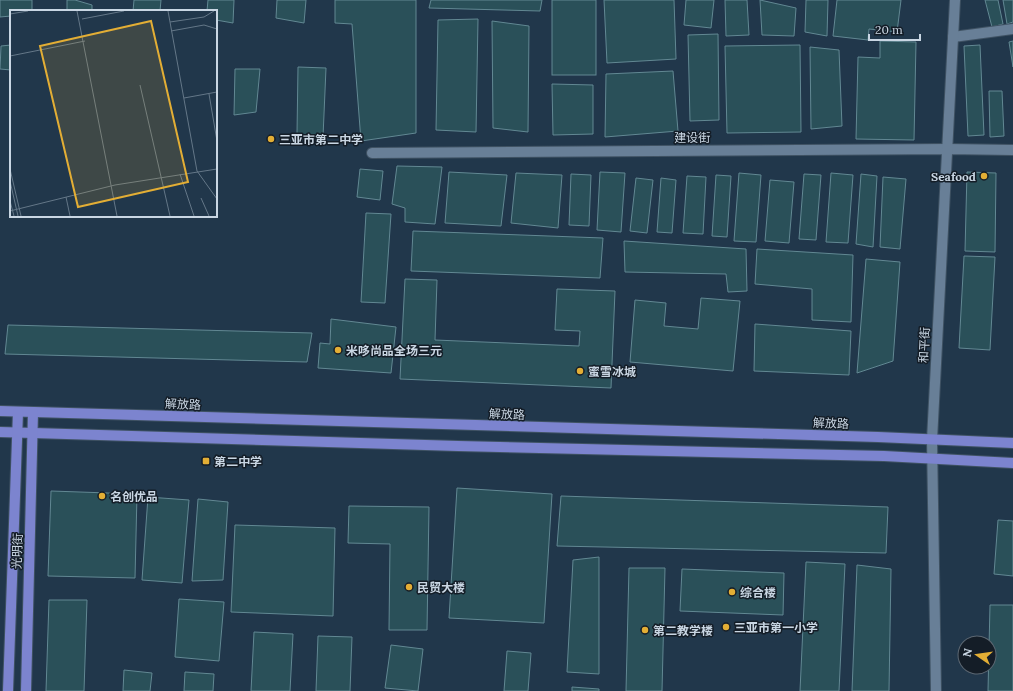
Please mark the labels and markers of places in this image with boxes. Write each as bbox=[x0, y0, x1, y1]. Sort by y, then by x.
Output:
place label: 三亚市第二中学 bbox=[279, 132, 363, 147]
marker: 三亚市第二中学 bbox=[266, 134, 276, 144]
place label: Seafood bbox=[931, 169, 976, 184]
marker: Seafood bbox=[979, 171, 989, 181]
place label: 米哆尚品全场三元 bbox=[346, 343, 442, 358]
marker: 米哆尚品全场三元 bbox=[333, 345, 343, 355]
place label: 蜜雪冰城 bbox=[588, 364, 636, 379]
marker: 蜜雪冰城 bbox=[575, 366, 585, 376]
place label: 第二中学 bbox=[214, 454, 262, 469]
marker: 第二中学 bbox=[201, 456, 211, 466]
place label: 名创优品 bbox=[110, 489, 158, 504]
marker: 名创优品 bbox=[97, 491, 107, 501]
place label: 民贸大楼 bbox=[417, 580, 465, 595]
marker: 民贸大楼 bbox=[404, 582, 414, 592]
place label: 综合楼 bbox=[740, 585, 776, 600]
marker: 综合楼 bbox=[727, 587, 737, 597]
place label: 三亚市第一小学 bbox=[734, 620, 818, 635]
marker: 三亚市第一小学 bbox=[721, 622, 731, 632]
place label: 第二教学楼 bbox=[653, 623, 713, 638]
marker: 第二教学楼 bbox=[640, 625, 650, 635]

